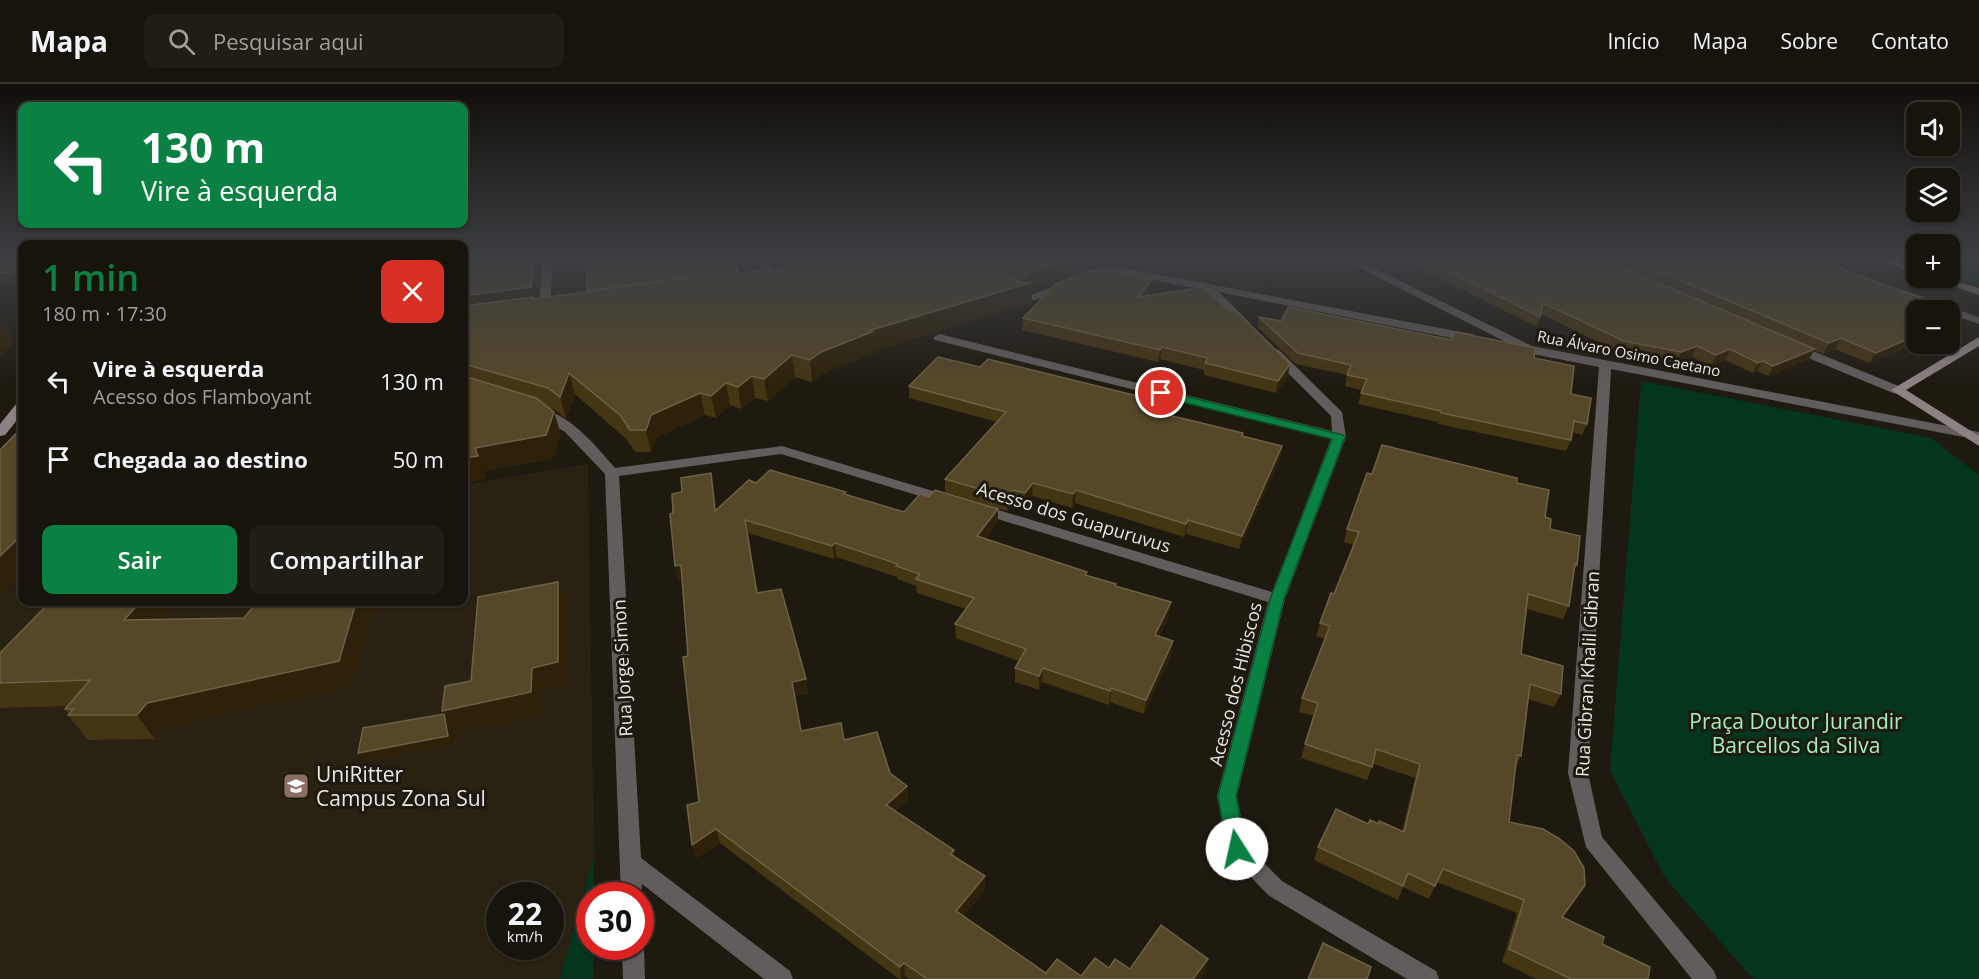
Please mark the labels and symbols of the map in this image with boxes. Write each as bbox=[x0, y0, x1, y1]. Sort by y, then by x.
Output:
street label: Rua Álvaro Osimo Caetano bbox=[1536, 325, 1722, 381]
pin bbox=[1135, 367, 1186, 418]
street label: Acesso dos Guapuruvus bbox=[974, 476, 1174, 558]
street label: Rua Gibran Khalil Gibran bbox=[1570, 571, 1604, 777]
street label: Rua Jorge Simon bbox=[606, 599, 638, 737]
street label: Acesso dos Hibiscos bbox=[1203, 600, 1267, 768]
park label: Praça Doutor Jurandir Barcellos da Silva bbox=[1689, 707, 1903, 759]
place label: UniRitter Campus Zona Sul bbox=[316, 760, 486, 812]
school or university icon: UniRitter Campus Zona Sul bbox=[281, 771, 311, 801]
position arrow bbox=[1205, 817, 1269, 881]
speed limit sign: 30 bbox=[576, 882, 654, 960]

